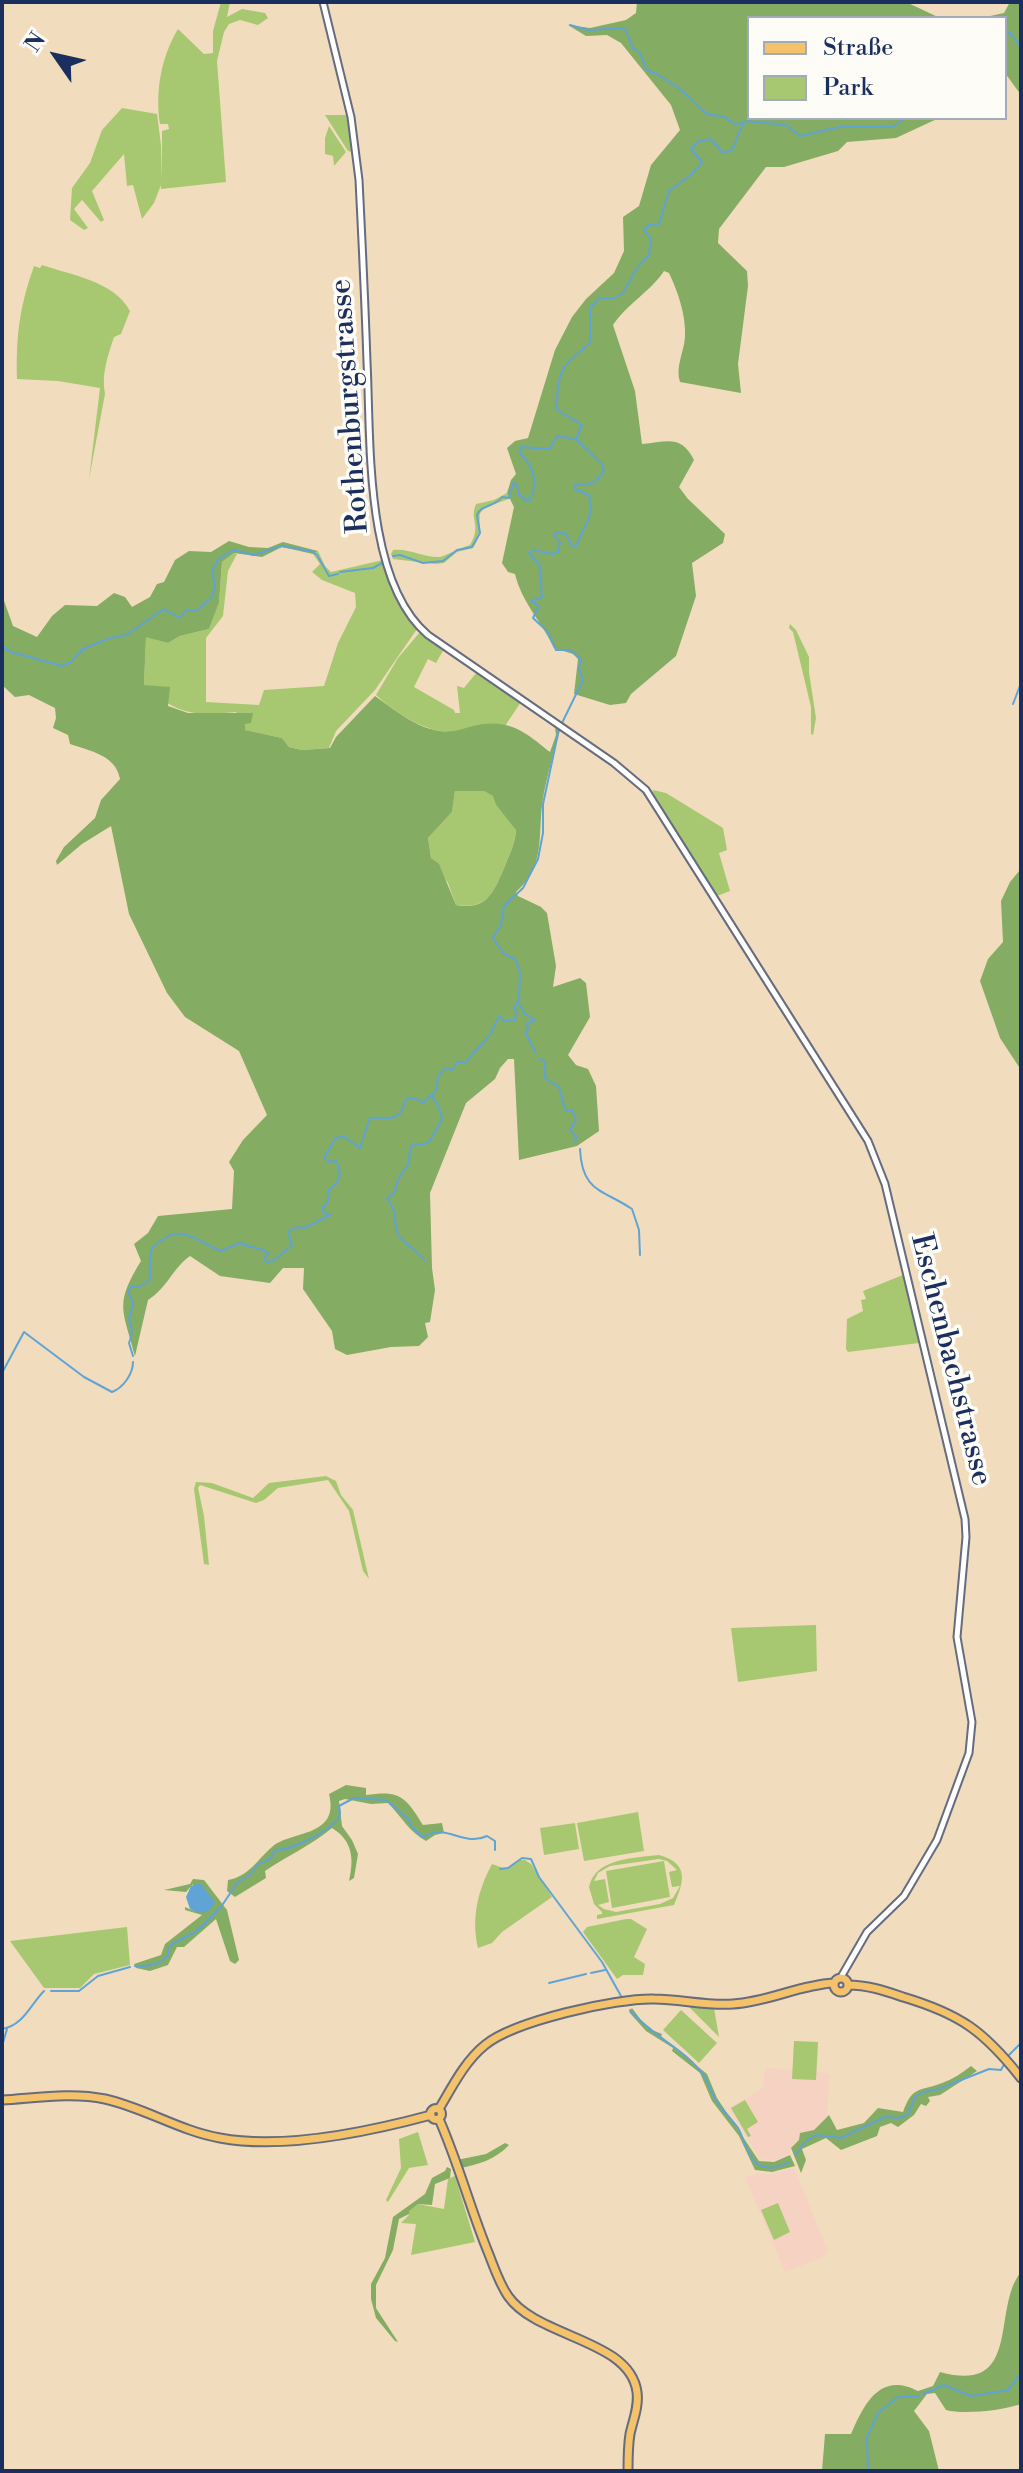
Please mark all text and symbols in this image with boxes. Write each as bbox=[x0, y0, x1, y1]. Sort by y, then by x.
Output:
north arrow bbox=[16, 16, 96, 96]
legend bbox=[747, 16, 1007, 120]
text: N bbox=[20, 28, 52, 57]
text: Straße bbox=[823, 33, 893, 63]
text: Park bbox=[823, 73, 873, 103]
street label: Rothenburgstrasse bbox=[324, 278, 378, 534]
street label: Eschenbachstrasse bbox=[901, 1230, 999, 1490]

